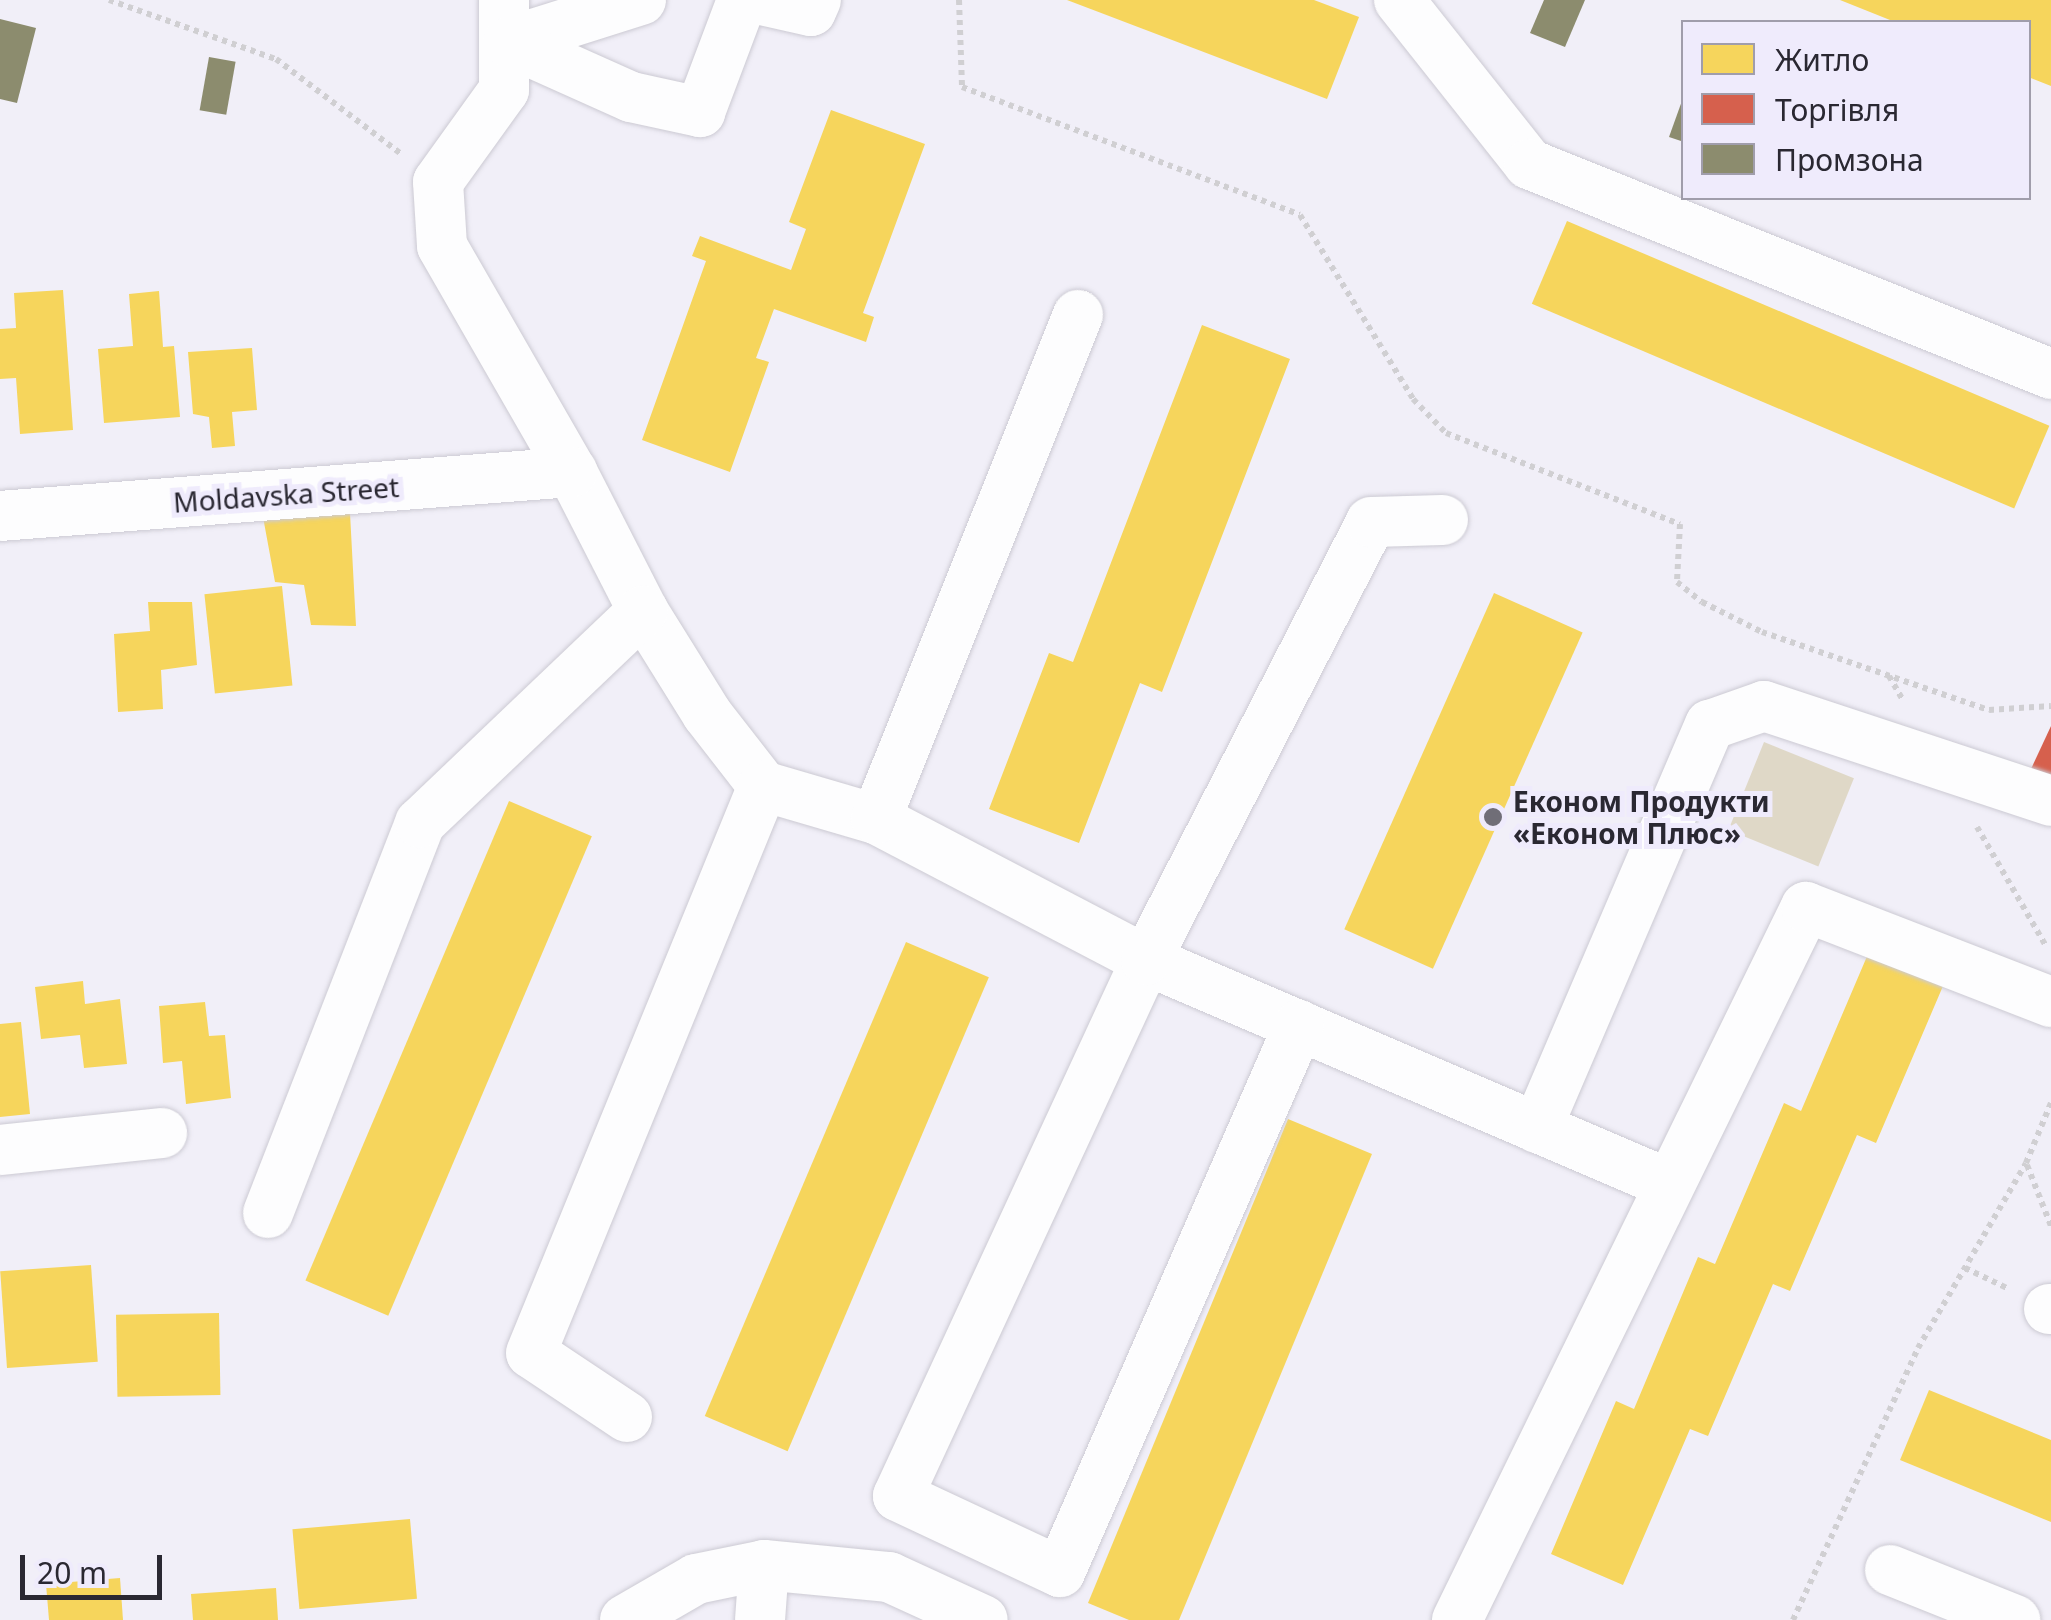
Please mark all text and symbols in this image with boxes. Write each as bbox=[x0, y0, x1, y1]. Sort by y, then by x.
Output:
legend bbox=[1681, 20, 2031, 200]
text: Житло bbox=[1775, 39, 1869, 80]
text: Торгівля bbox=[1775, 89, 1899, 130]
text: Промзона bbox=[1775, 139, 1924, 180]
street label: Moldavska Street bbox=[172, 469, 400, 519]
place label: Економ Продукти «Економ Плюс» bbox=[1513, 784, 1770, 850]
marker: Економ Продукти «Економ Плюс» bbox=[1482, 806, 1504, 828]
scale bar bbox=[25, 1535, 168, 1597]
text: 20 m bbox=[37, 1552, 107, 1593]

